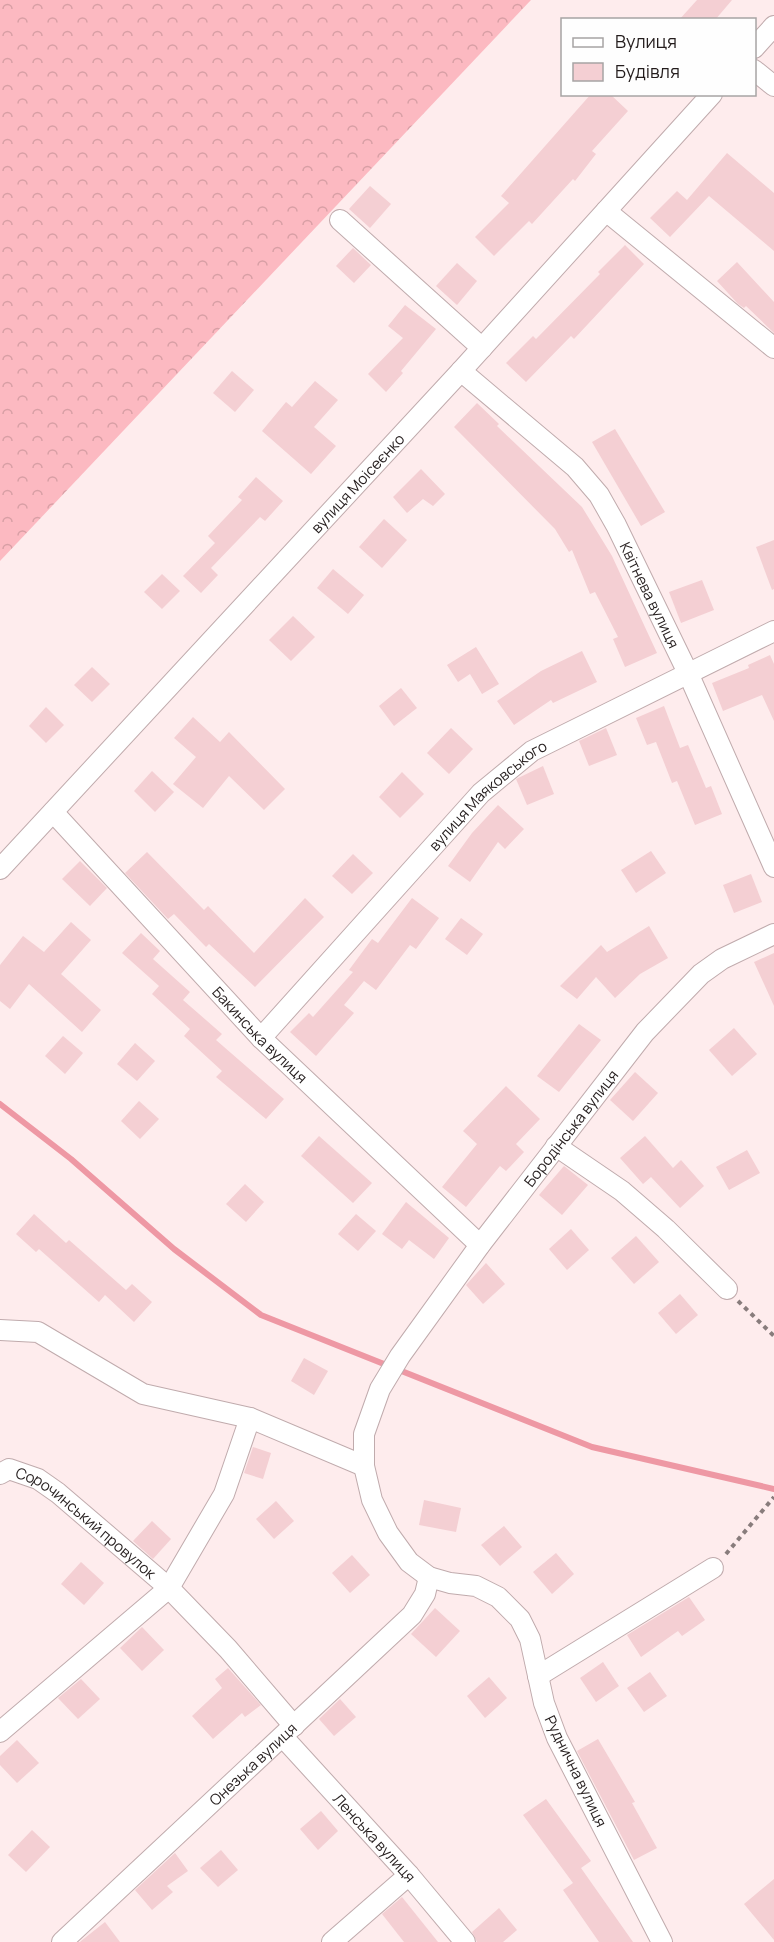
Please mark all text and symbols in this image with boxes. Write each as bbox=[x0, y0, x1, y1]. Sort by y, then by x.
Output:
legend bbox=[561, 18, 756, 96]
text: Вулиця bbox=[615, 29, 677, 53]
text: Будівля bbox=[615, 59, 680, 83]
street label: вулиця Моісеєнко bbox=[306, 428, 409, 537]
street label: Квітнева вулиця bbox=[615, 538, 685, 651]
street label: вулиця Маяковського bbox=[424, 735, 550, 855]
street label: Бакинська вулиця bbox=[208, 982, 312, 1087]
street label: Бородінська вулиця bbox=[519, 1065, 623, 1191]
street label: Сорочинський провулок bbox=[13, 1462, 161, 1584]
street label: Руднична вулиця bbox=[540, 1712, 612, 1830]
street label: Онезька вулиця bbox=[204, 1718, 301, 1810]
street label: Ленська вулиця bbox=[329, 1788, 421, 1886]

